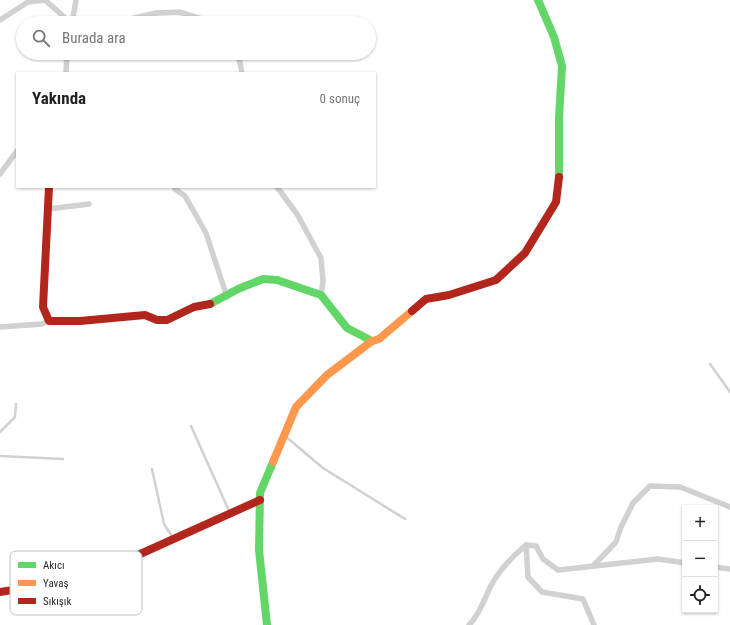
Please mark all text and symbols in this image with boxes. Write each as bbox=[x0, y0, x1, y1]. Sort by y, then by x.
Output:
search box bbox=[16, 16, 376, 60]
icon: search bbox=[30, 27, 52, 49]
text: Burada ara bbox=[62, 29, 126, 47]
text: Yakında bbox=[32, 88, 86, 108]
text: 0 sonuç bbox=[320, 91, 360, 106]
map controls bbox=[682, 505, 718, 613]
button: + bbox=[682, 505, 718, 541]
button: − bbox=[682, 541, 718, 577]
legend bbox=[10, 551, 142, 615]
text: Akıcı bbox=[43, 559, 65, 572]
text: Yavaş bbox=[43, 577, 68, 590]
button: locate bbox=[682, 577, 718, 613]
text: Sıkışık bbox=[43, 595, 71, 608]

